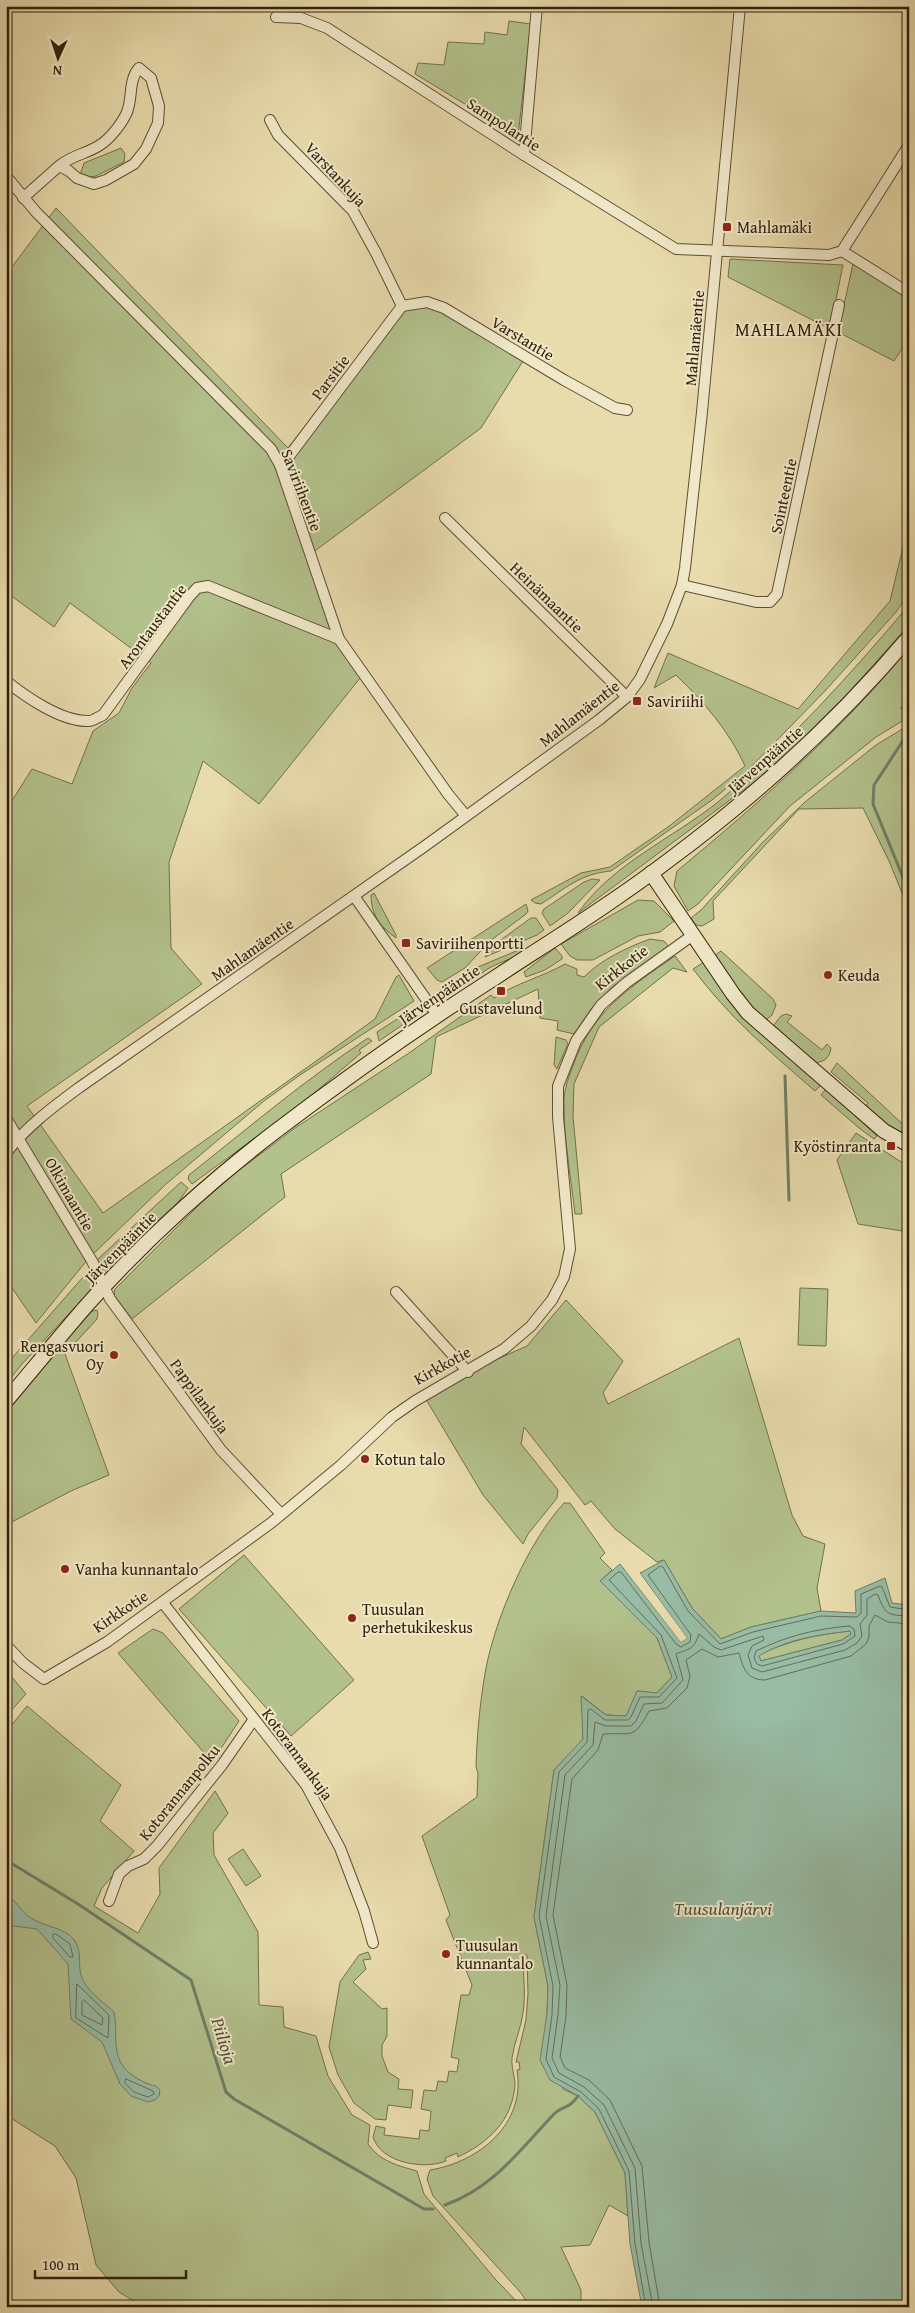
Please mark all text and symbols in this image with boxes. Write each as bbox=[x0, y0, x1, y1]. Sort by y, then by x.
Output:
north arrow bbox=[32, 32, 82, 82]
text: N bbox=[51, 61, 63, 81]
street label: Sampolantie bbox=[462, 91, 546, 157]
street label: Varstankuja bbox=[300, 136, 373, 212]
place label: Mahlamäki bbox=[737, 215, 812, 239]
marker: Mahlamäki bbox=[721, 221, 733, 233]
street label: Mahlamäentie bbox=[678, 289, 710, 387]
street label: Varstantie bbox=[487, 310, 559, 366]
district label: MAHLAMÄKI bbox=[735, 316, 843, 343]
street label: Parsitie bbox=[305, 349, 355, 405]
street label: Saviriihentie bbox=[275, 445, 329, 535]
street label: Sointeentie bbox=[763, 456, 803, 536]
street label: Heinämaantie bbox=[505, 556, 589, 638]
street label: Arontaustantie bbox=[112, 578, 192, 674]
street label: Mahlamäentie bbox=[534, 674, 624, 752]
place label: Saviriihi bbox=[647, 689, 704, 713]
marker: Saviriihi bbox=[631, 695, 643, 707]
street label: Järvenpääntie bbox=[720, 719, 808, 800]
street label: Mahlamäentie bbox=[206, 911, 298, 987]
place label: Saviriihenportti bbox=[416, 931, 524, 955]
marker: Saviriihenportti bbox=[400, 937, 412, 949]
street label: Kirkkotie bbox=[589, 938, 653, 996]
street label: Järvenpääntie bbox=[392, 958, 485, 1031]
place label: Keuda bbox=[838, 963, 880, 987]
marker: Keuda bbox=[822, 969, 834, 981]
marker: Gustavelund bbox=[495, 985, 507, 997]
place label: Gustavelund bbox=[459, 996, 543, 1020]
place label: Kyöstinranta bbox=[794, 1134, 881, 1158]
marker: Kyöstinranta bbox=[885, 1140, 897, 1152]
street label: Olkimaantie bbox=[39, 1153, 101, 1235]
street label: Järvenpääntie bbox=[77, 1205, 162, 1290]
place label: Rengasvuori Oy bbox=[21, 1334, 105, 1376]
street label: Kirkkotie bbox=[409, 1339, 475, 1391]
marker: Rengasvuori Oy bbox=[108, 1349, 120, 1361]
street label: Pappilankuja bbox=[165, 1354, 236, 1439]
place label: Kotun talo bbox=[375, 1447, 445, 1471]
marker: Kotun talo bbox=[359, 1453, 371, 1465]
place label: Vanha kunnantalo bbox=[75, 1557, 198, 1581]
marker: Vanha kunnantalo bbox=[59, 1563, 71, 1575]
street label: Kirkkotie bbox=[87, 1584, 153, 1638]
place label: Tuusulan perhetukikeskus bbox=[362, 1597, 473, 1639]
marker: Tuusulan perhetukikeskus bbox=[346, 1612, 358, 1624]
street label: Kotorannankuja bbox=[256, 1703, 340, 1805]
street label: Kotorannanpolku bbox=[133, 1738, 226, 1845]
water label: Tuusulanjärvi bbox=[674, 1895, 772, 1922]
place label: Tuusulan kunnantalo bbox=[456, 1933, 533, 1975]
marker: Tuusulan kunnantalo bbox=[440, 1948, 452, 1960]
water label: Piilioja bbox=[204, 2013, 245, 2068]
scale bar bbox=[35, 2248, 186, 2280]
text: 100 m bbox=[42, 2254, 80, 2275]

